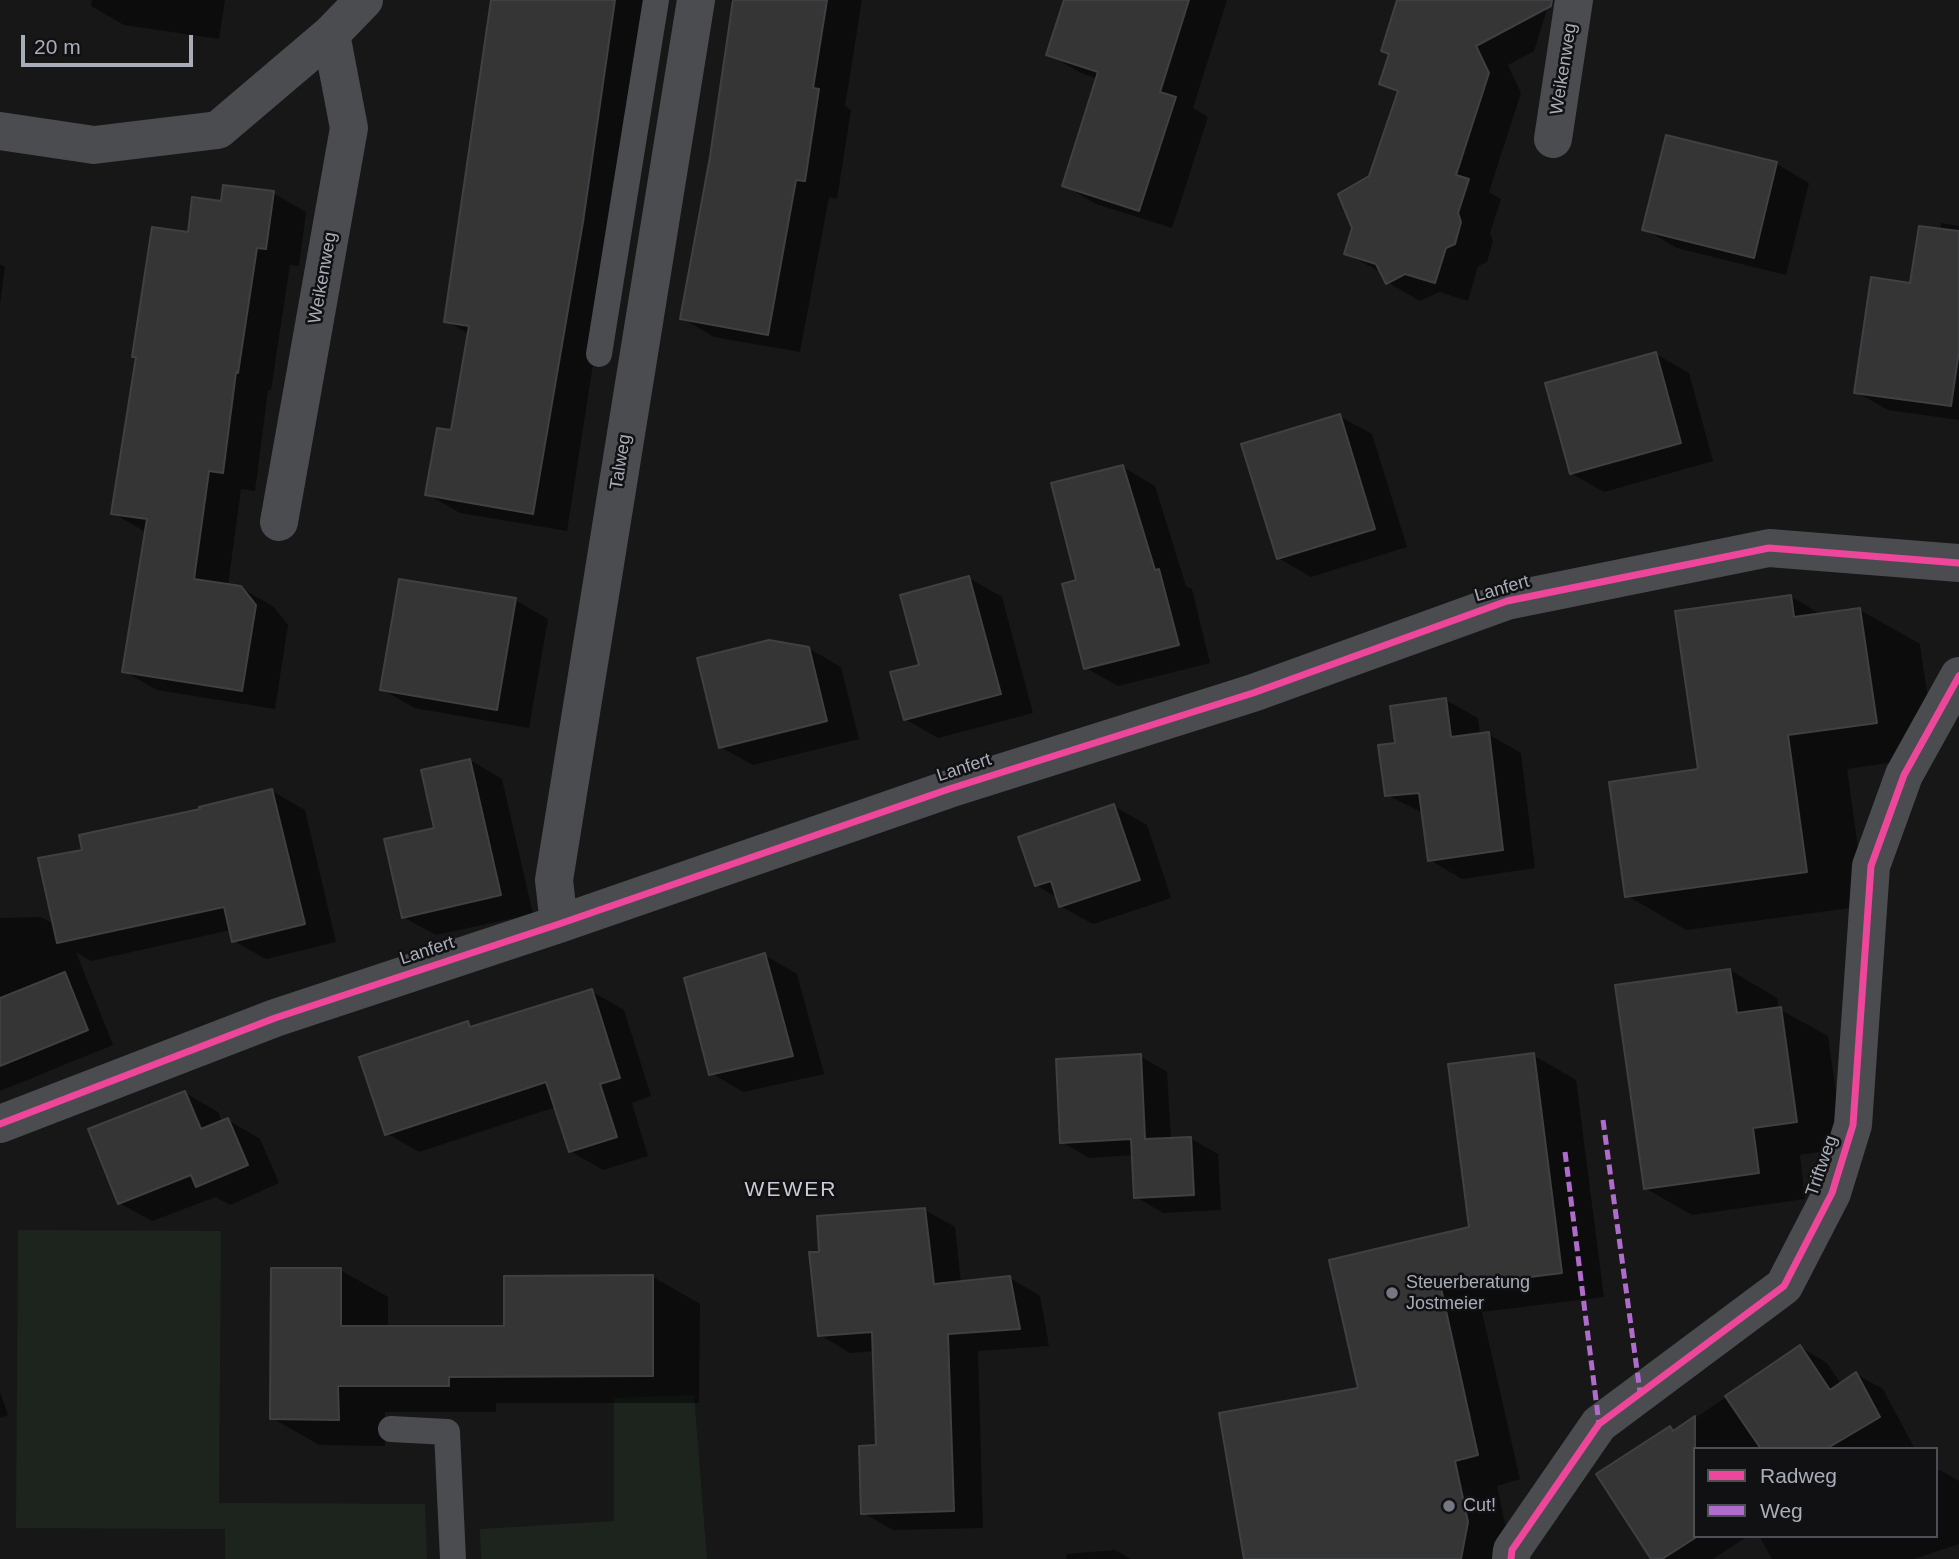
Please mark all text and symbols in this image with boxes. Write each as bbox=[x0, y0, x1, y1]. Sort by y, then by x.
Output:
scale bar bbox=[24, 21, 196, 65]
street label: Weikenweg bbox=[1546, 22, 1582, 116]
text: 20 m bbox=[34, 35, 81, 58]
street label: Weikenweg bbox=[304, 230, 342, 326]
street label: Talweg bbox=[606, 433, 636, 491]
street label: Lanfert bbox=[1472, 571, 1532, 607]
street label: Lanfert bbox=[934, 749, 994, 787]
street label: Lanfert bbox=[397, 932, 457, 970]
street label: Triftweg bbox=[1801, 1133, 1843, 1199]
district label: WEWER bbox=[745, 1177, 837, 1203]
place label: Steuerberatung Jostmeier bbox=[1406, 1272, 1530, 1314]
marker: Steuerberatung Jostmeier bbox=[1384, 1285, 1400, 1301]
legend bbox=[1693, 1447, 1938, 1538]
text: Radweg bbox=[1760, 1464, 1837, 1487]
place label: Cut! bbox=[1463, 1495, 1496, 1517]
marker: Cut! bbox=[1441, 1498, 1457, 1514]
text: Weg bbox=[1760, 1499, 1803, 1522]

